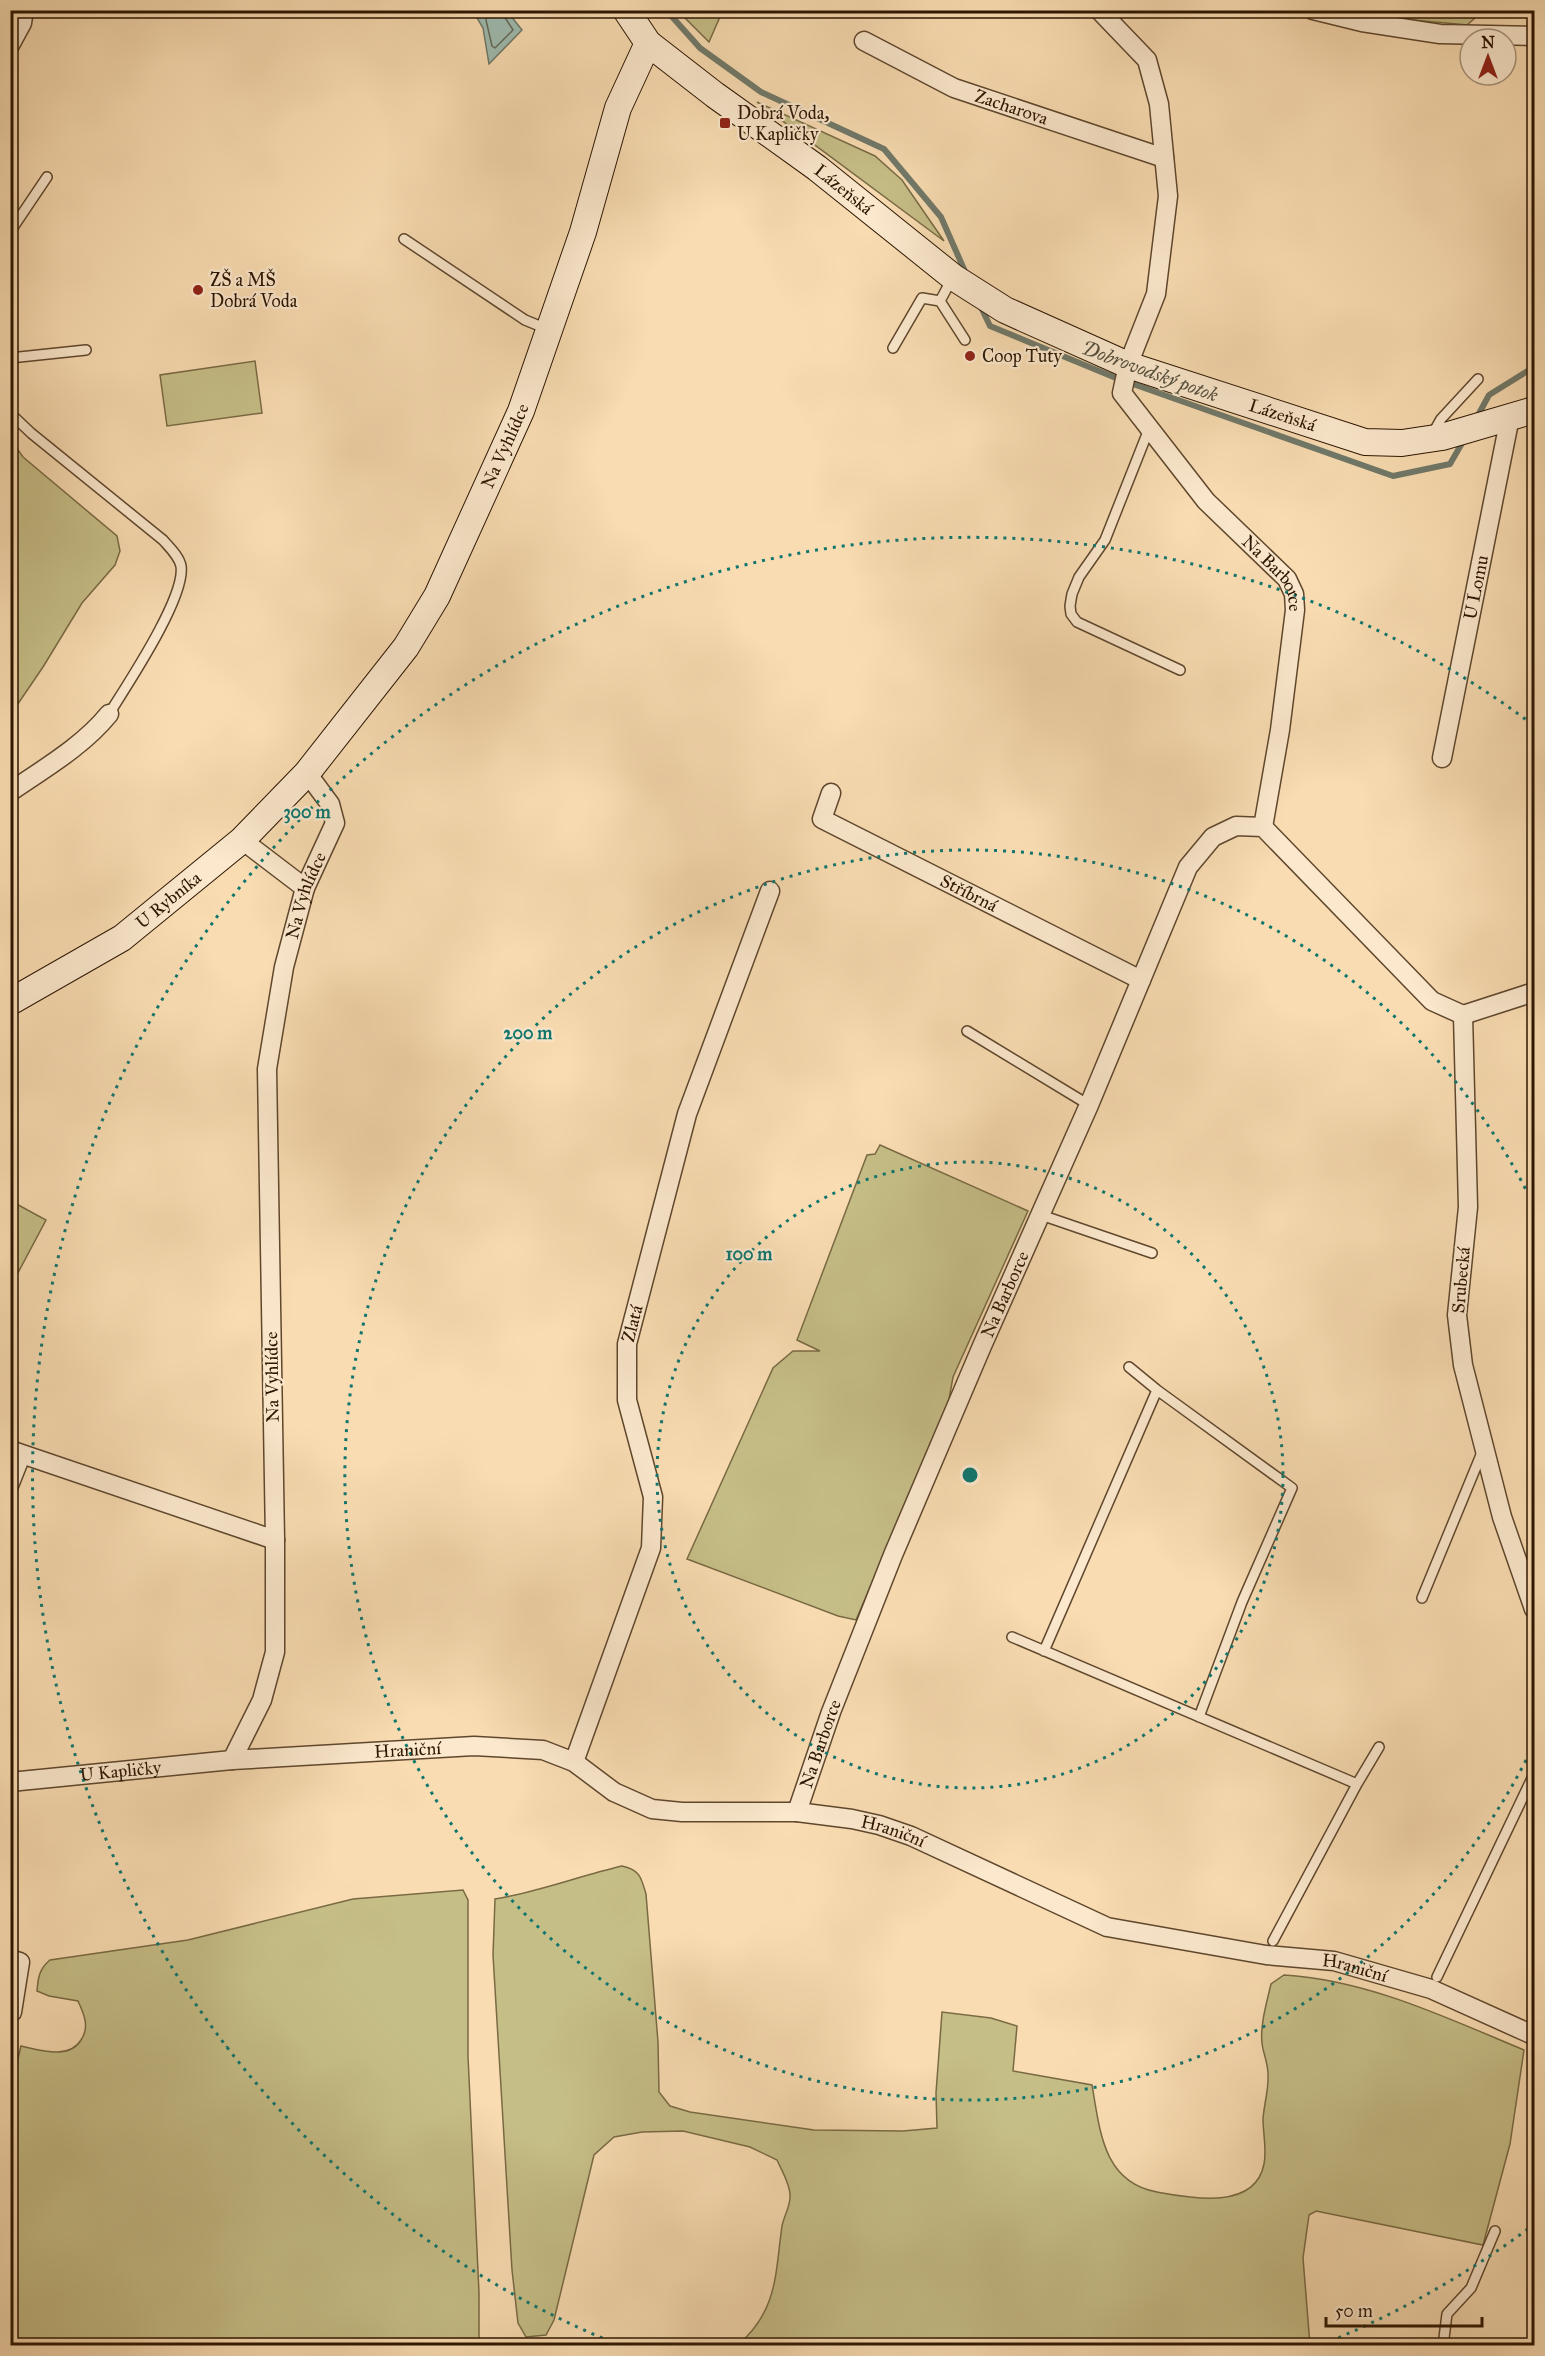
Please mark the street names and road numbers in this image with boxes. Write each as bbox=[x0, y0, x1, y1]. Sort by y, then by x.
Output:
street label: Zacharova bbox=[972, 85, 1051, 130]
street label: Lázeňská bbox=[810, 159, 878, 220]
street label: Lázeňská bbox=[1246, 394, 1319, 436]
street label: Na Vyhlídce bbox=[476, 401, 534, 492]
street label: Na Barborce bbox=[1237, 531, 1306, 612]
street label: U Lomu bbox=[1459, 553, 1493, 621]
street label: Na Vyhlídce bbox=[281, 849, 331, 941]
street label: U Rybníka bbox=[131, 867, 206, 933]
street label: Stříbrná bbox=[937, 870, 1001, 917]
street label: Srubecká bbox=[1447, 1245, 1475, 1314]
street label: Na Barborce bbox=[976, 1248, 1034, 1341]
street label: Zlatá bbox=[617, 1302, 648, 1345]
street label: Na Vyhlídce bbox=[260, 1332, 284, 1422]
street label: Na Barborce bbox=[795, 1696, 846, 1791]
street label: Hraniční bbox=[374, 1737, 443, 1763]
street label: U Kapličky bbox=[79, 1756, 163, 1786]
street label: Hraniční bbox=[859, 1810, 930, 1853]
street label: Hraniční bbox=[1321, 1949, 1391, 1987]

